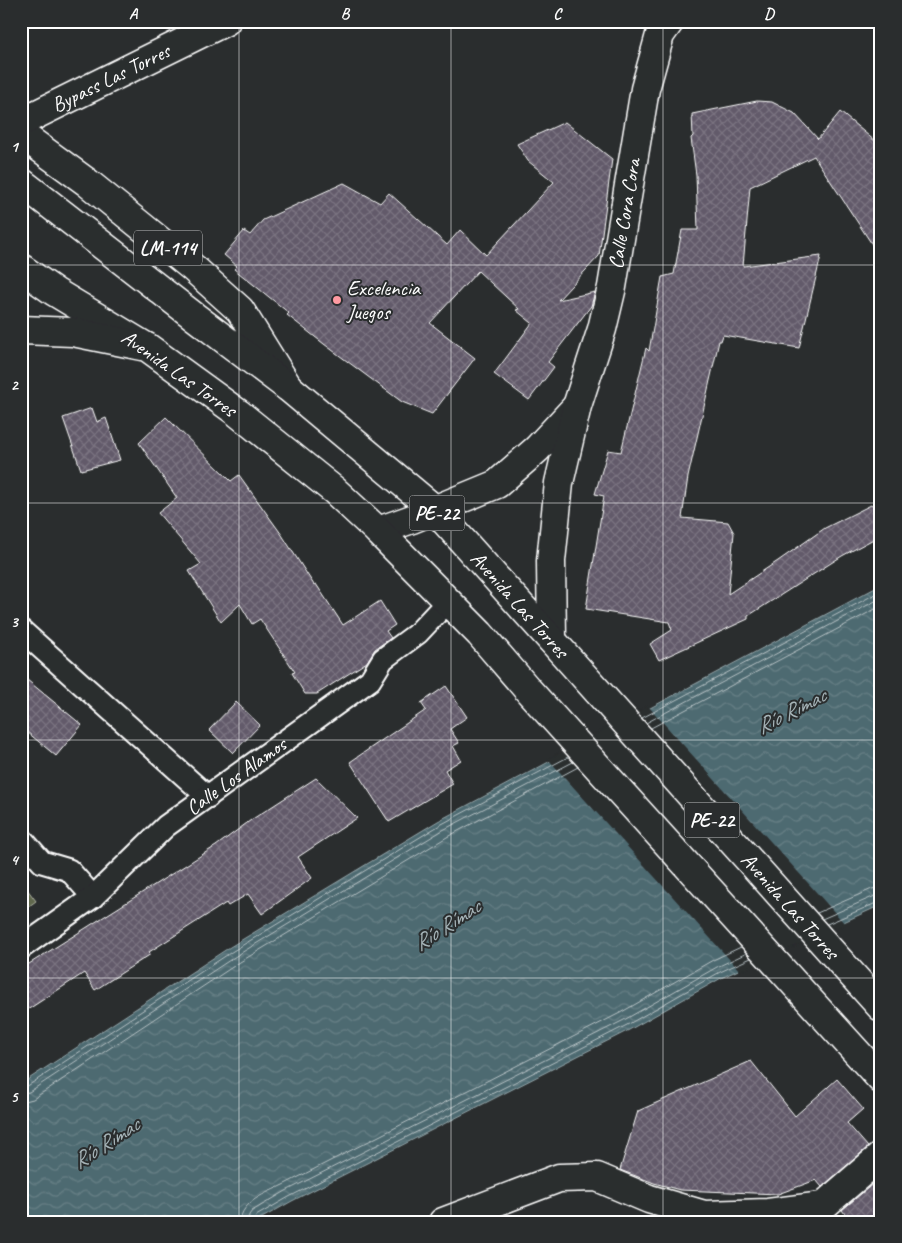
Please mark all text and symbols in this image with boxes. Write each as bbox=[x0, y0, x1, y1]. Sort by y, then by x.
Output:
text: A bbox=[129, 4, 139, 24]
text: B bbox=[341, 4, 351, 24]
text: C bbox=[553, 4, 563, 24]
text: D bbox=[764, 4, 775, 24]
street label: Bypass Las Torres bbox=[47, 37, 176, 118]
text: 1 bbox=[10, 137, 19, 157]
street label: Calle Cora Cora bbox=[602, 154, 647, 271]
road number: LM-114 bbox=[134, 230, 202, 266]
place label: Excelencia Juegos bbox=[346, 275, 422, 325]
marker: Excelencia Juegos bbox=[331, 294, 343, 306]
street label: Avenida Las Torres bbox=[117, 324, 243, 423]
text: 2 bbox=[10, 375, 19, 395]
road number: PE-22 bbox=[410, 496, 464, 530]
street label: Avenida Las Torres bbox=[465, 546, 575, 664]
text: 3 bbox=[10, 612, 19, 632]
water label: Río Rímac bbox=[751, 680, 834, 740]
street label: Calle Los Alamos bbox=[181, 730, 293, 821]
road number: PE-22 bbox=[684, 802, 740, 838]
street label: Avenida Las Torres bbox=[736, 847, 846, 966]
text: 4 bbox=[10, 850, 19, 870]
water label: Río Rímac bbox=[408, 891, 489, 957]
text: 5 bbox=[11, 1087, 20, 1107]
water label: Río Rímac bbox=[67, 1109, 148, 1175]

